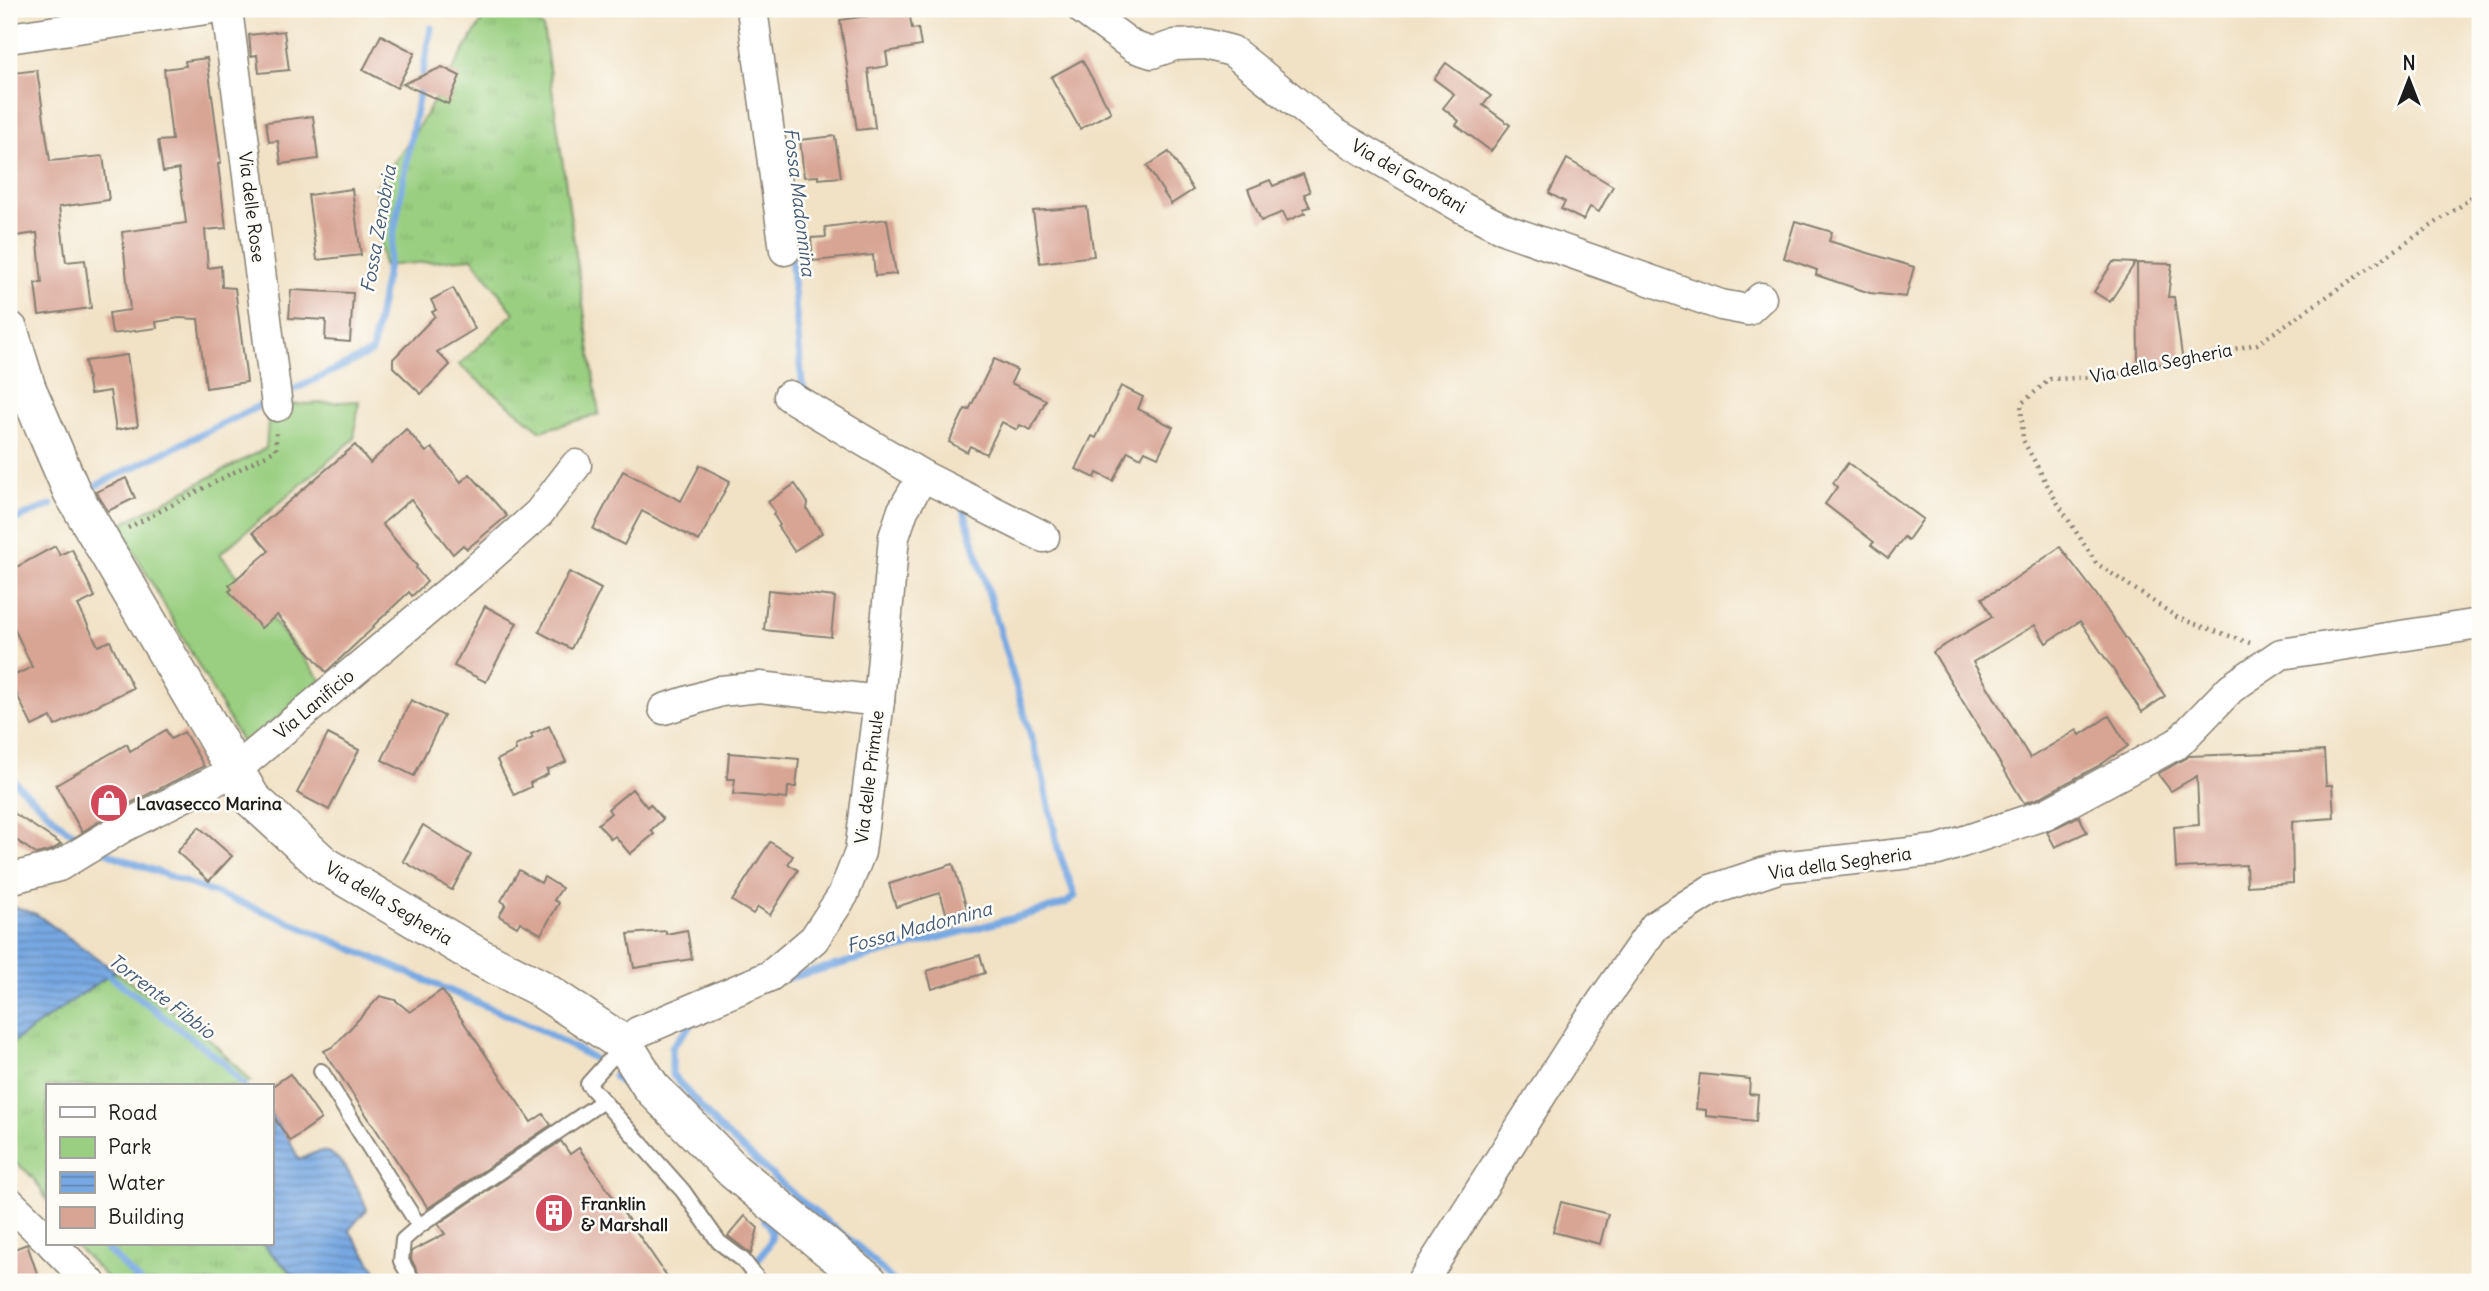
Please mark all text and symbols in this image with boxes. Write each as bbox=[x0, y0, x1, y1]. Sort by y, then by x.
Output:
north arrow bbox=[2374, 46, 2444, 116]
text: N bbox=[2402, 51, 2416, 75]
water label: Fossa Madonnina bbox=[779, 126, 821, 279]
street label: Via dei Garofani bbox=[1347, 134, 1471, 218]
street label: Via delle Rose bbox=[234, 150, 270, 264]
water label: Fossa Zenobria bbox=[355, 162, 401, 294]
street label: Via della Segheria bbox=[2088, 338, 2234, 388]
street label: Via Lanificio bbox=[269, 664, 359, 744]
street label: Via delle Primule bbox=[849, 709, 889, 845]
shop icon: Lavasecco Marina bbox=[88, 782, 130, 824]
place label: Lavasecco Marina bbox=[136, 792, 282, 815]
street label: Via della Segheria bbox=[1767, 842, 1913, 884]
street label: Via della Segheria bbox=[321, 856, 457, 950]
water label: Fossa Madonnina bbox=[844, 896, 995, 958]
water label: Torrente Fibbio bbox=[104, 948, 221, 1045]
legend bbox=[46, 1084, 273, 1246]
text: Road bbox=[108, 1099, 157, 1126]
text: Park bbox=[108, 1133, 151, 1160]
text: Water bbox=[108, 1169, 166, 1196]
building icon: Franklin & Marshall bbox=[533, 1192, 575, 1234]
place label: Franklin & Marshall bbox=[581, 1192, 668, 1236]
text: Building bbox=[108, 1203, 184, 1230]

